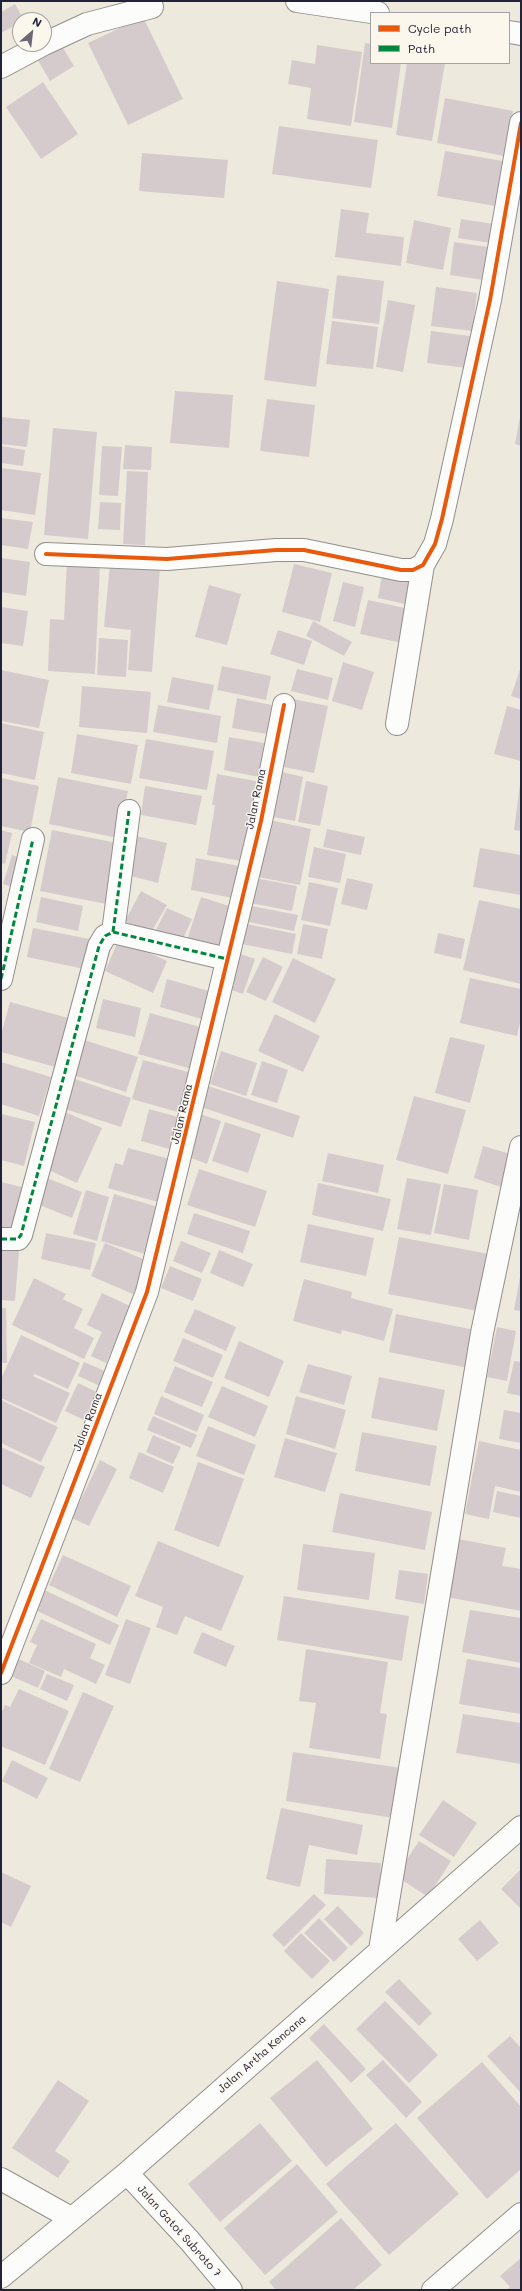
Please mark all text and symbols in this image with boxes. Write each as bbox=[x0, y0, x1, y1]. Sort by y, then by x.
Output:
north arrow bbox=[12, 12, 52, 52]
legend bbox=[370, 12, 510, 64]
text: N bbox=[30, 13, 45, 30]
text: Cycle path bbox=[408, 20, 471, 36]
text: Path bbox=[408, 40, 435, 56]
street label: Jalan Rama bbox=[243, 767, 269, 831]
street label: Jalan Rama bbox=[169, 1082, 195, 1146]
street label: Jalan Rama bbox=[71, 1391, 105, 1453]
street label: Jalan Artha Kencana bbox=[215, 2012, 309, 2096]
street label: Jalan Gatot Subroto 7 bbox=[134, 2182, 224, 2280]

